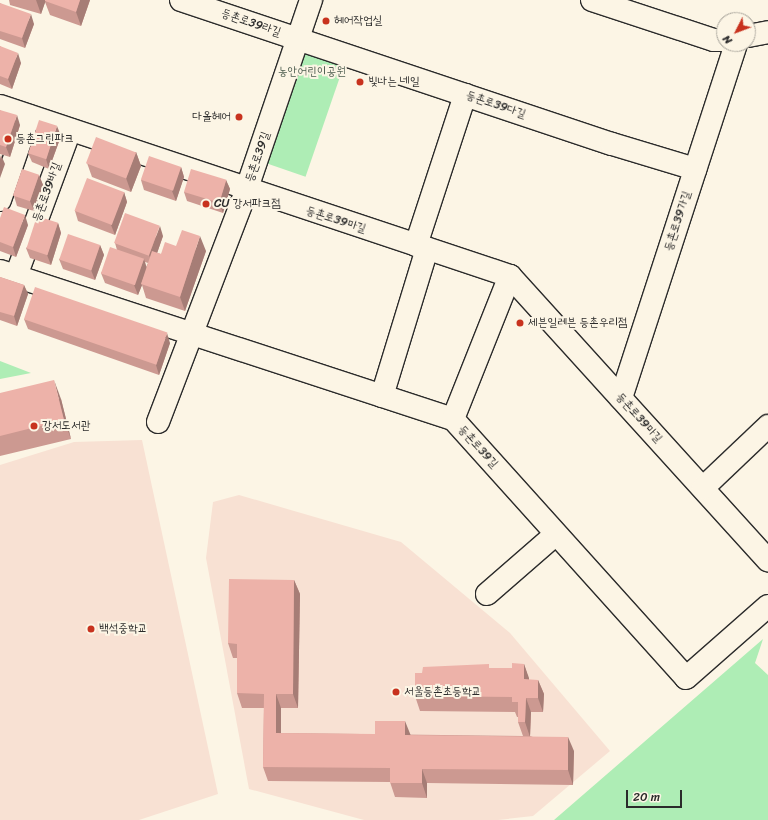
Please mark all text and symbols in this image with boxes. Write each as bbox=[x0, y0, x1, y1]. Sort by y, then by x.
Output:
street label: 등촌로39라길 bbox=[219, 6, 283, 40]
north arrow bbox=[716, 12, 756, 52]
place label: 헤어작업실 bbox=[334, 14, 382, 28]
marker: 헤어작업실 bbox=[321, 16, 331, 26]
text: N bbox=[718, 31, 737, 49]
park label: 농안어린이공원 bbox=[278, 65, 346, 79]
place label: 빛나는 네일 bbox=[368, 75, 419, 89]
marker: 빛나는 네일 bbox=[355, 77, 365, 87]
street label: 등촌로39다길 bbox=[464, 88, 528, 122]
place label: 다올헤어 bbox=[192, 110, 231, 124]
marker: 다올헤어 bbox=[234, 112, 244, 122]
street label: 등촌로39길 bbox=[243, 130, 273, 184]
place label: 등촌그린파크 bbox=[16, 132, 74, 146]
marker: 등촌그린파크 bbox=[3, 134, 13, 144]
street label: 등촌로39바길 bbox=[30, 160, 64, 224]
street label: 등촌로39가길 bbox=[662, 189, 694, 253]
place label: CU 강서파크점 bbox=[214, 197, 281, 211]
marker: CU 강서파크점 bbox=[201, 199, 211, 209]
street label: 등촌로39마길 bbox=[304, 204, 368, 236]
place label: 세븐일레븐 등촌우리점 bbox=[528, 316, 628, 330]
marker: 세븐일레븐 등촌우리점 bbox=[515, 318, 525, 328]
street label: 등촌로39마길 bbox=[613, 390, 665, 446]
place label: 강서도서관 bbox=[42, 419, 90, 433]
marker: 강서도서관 bbox=[29, 421, 39, 431]
street label: 등촌로39길 bbox=[455, 423, 501, 471]
place label: 백석중학교 bbox=[99, 622, 147, 636]
marker: 백석중학교 bbox=[86, 624, 96, 634]
place label: 서울등촌초등학교 bbox=[404, 685, 481, 699]
marker: 서울등촌초등학교 bbox=[391, 687, 401, 697]
scale bar bbox=[628, 782, 684, 808]
text: 20 m bbox=[633, 786, 660, 808]

